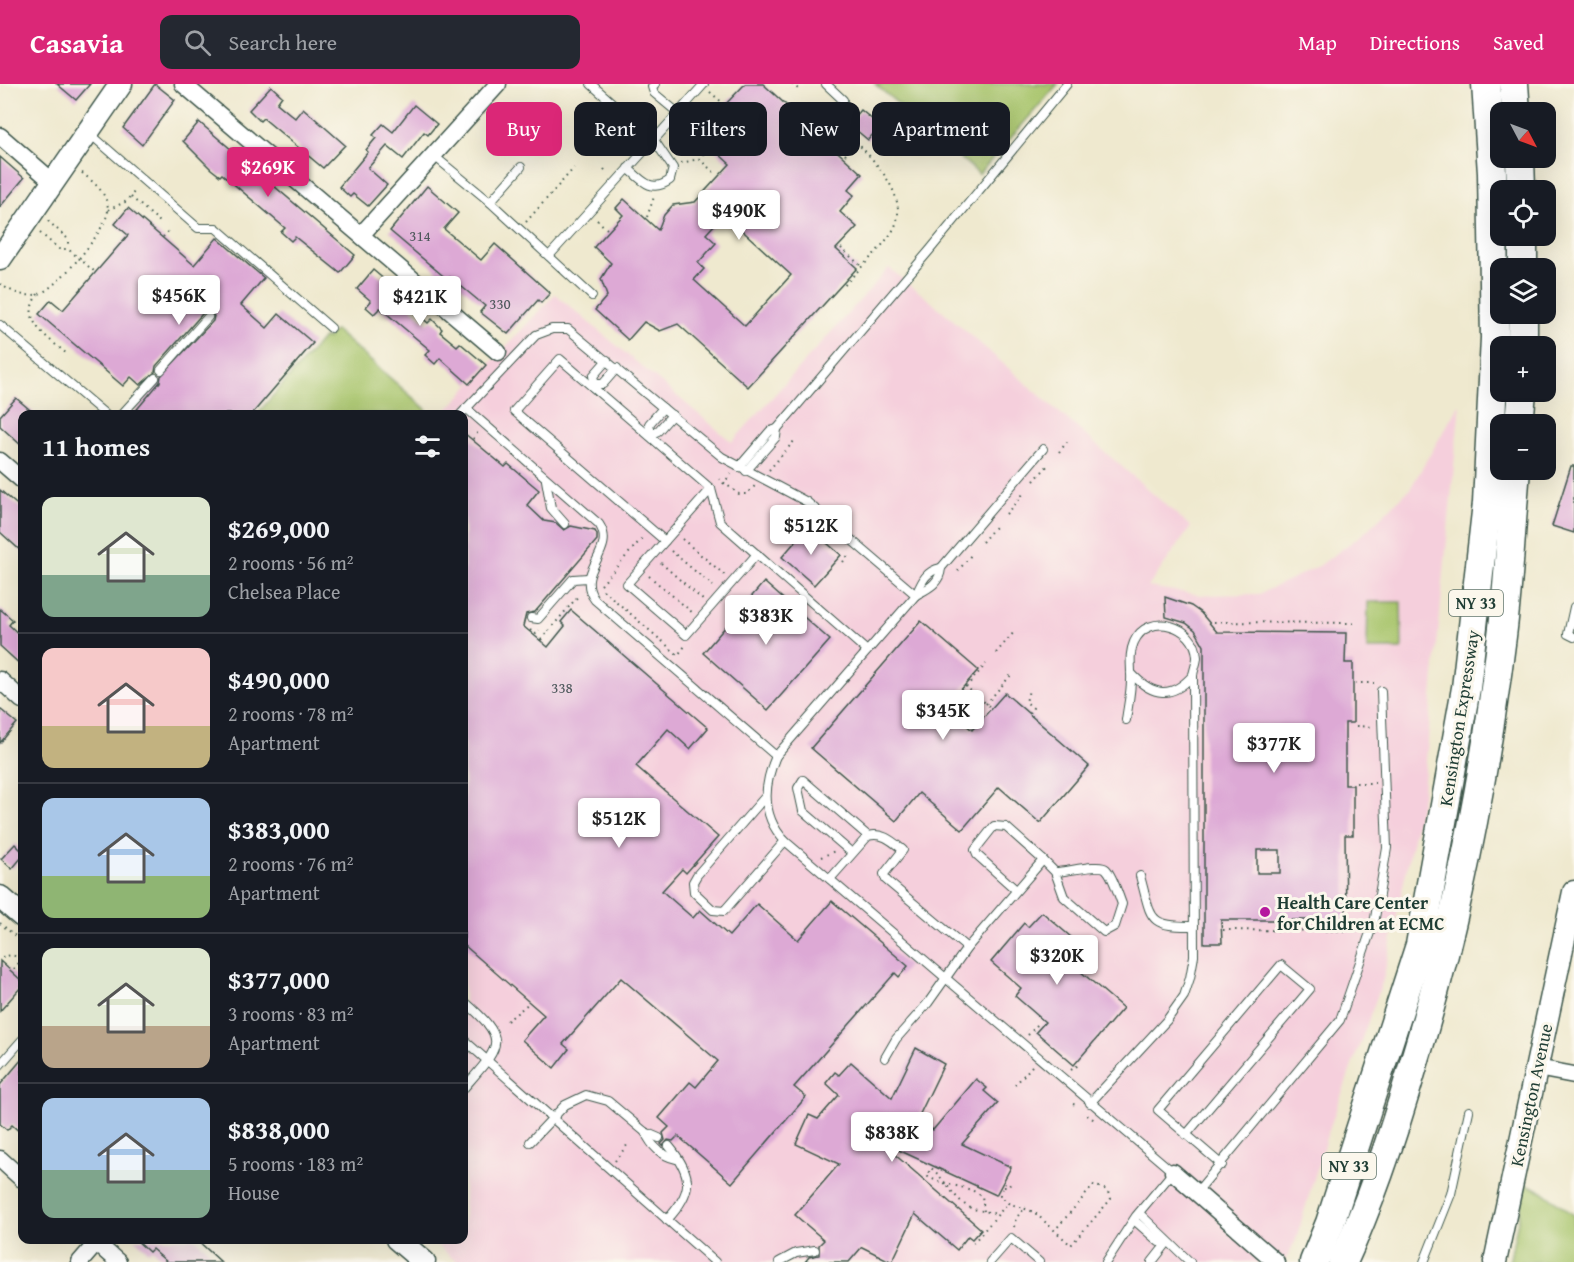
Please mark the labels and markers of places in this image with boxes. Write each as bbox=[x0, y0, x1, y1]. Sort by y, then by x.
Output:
pin: $269K bbox=[226, 147, 310, 198]
pin: $490K bbox=[697, 190, 781, 241]
pin: $456K bbox=[137, 275, 221, 326]
pin: $421K bbox=[378, 276, 462, 327]
pin: $512K bbox=[769, 505, 853, 556]
pin: $383K bbox=[724, 595, 808, 646]
pin: $345K bbox=[901, 690, 985, 741]
pin: $377K bbox=[1232, 723, 1316, 774]
pin: $512K bbox=[577, 798, 661, 849]
place label: Health Care Center for Children at ECMC bbox=[1277, 889, 1444, 937]
marker: Health Care Center for Children at ECMC bbox=[1258, 905, 1272, 919]
pin: $320K bbox=[1015, 935, 1099, 986]
pin: $838K bbox=[850, 1112, 934, 1163]

